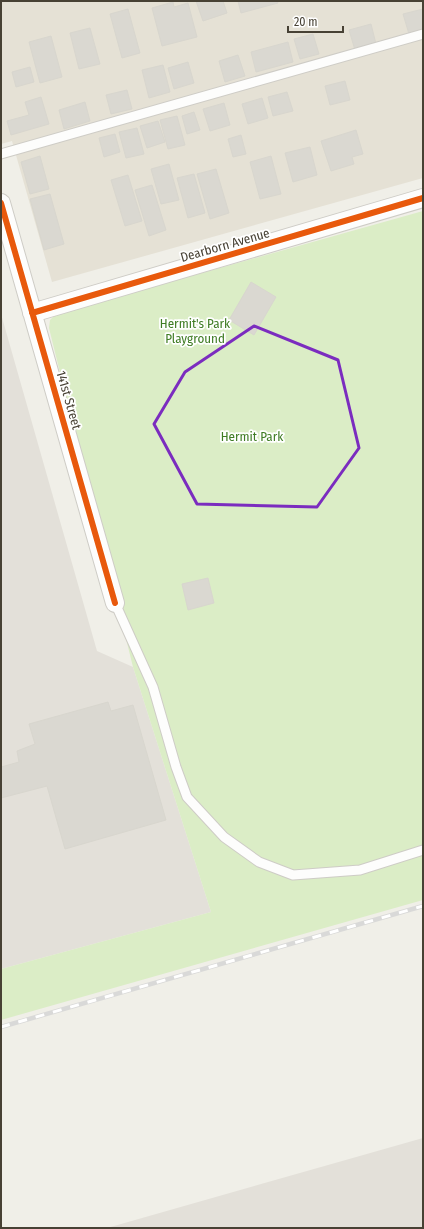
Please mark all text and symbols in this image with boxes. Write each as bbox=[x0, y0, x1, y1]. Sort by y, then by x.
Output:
scale bar bbox=[288, 8, 343, 34]
text: 20 m bbox=[294, 15, 318, 29]
street label: Dearborn Avenue bbox=[179, 225, 271, 265]
park label: Hermit's Park Playground bbox=[160, 316, 231, 346]
street label: 141st Street bbox=[53, 369, 85, 432]
park label: Hermit Park bbox=[221, 429, 284, 444]

